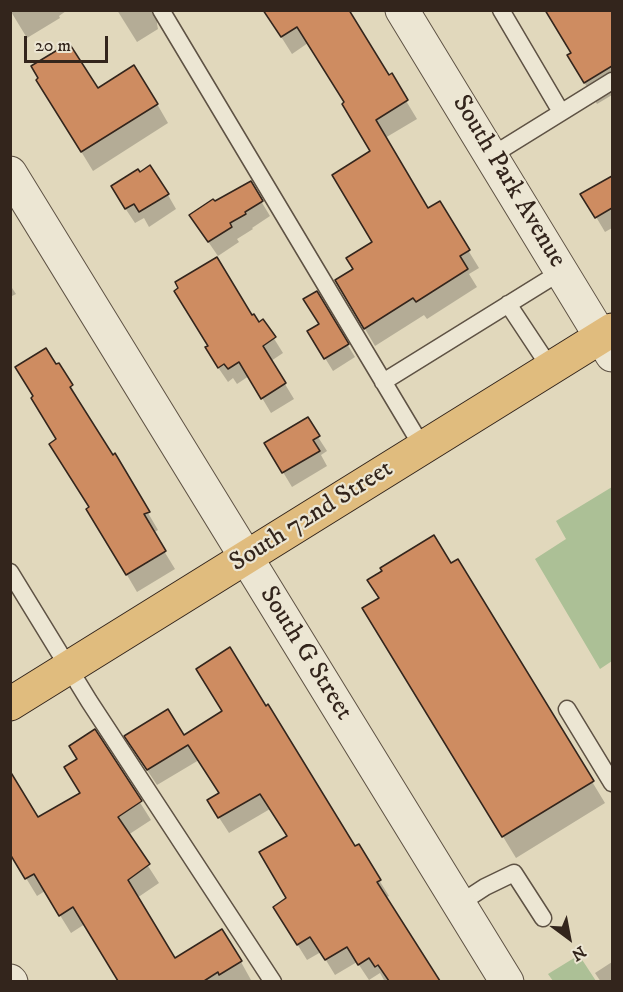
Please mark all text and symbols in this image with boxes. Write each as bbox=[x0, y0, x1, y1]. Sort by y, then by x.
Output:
scale bar bbox=[27, 24, 111, 62]
text: 20 m bbox=[35, 35, 71, 57]
street label: South Park Avenue bbox=[444, 90, 572, 274]
street label: South 72nd Street bbox=[225, 454, 399, 580]
street label: South G Street bbox=[252, 581, 358, 727]
north arrow bbox=[539, 908, 599, 968]
text: N bbox=[568, 941, 589, 965]

